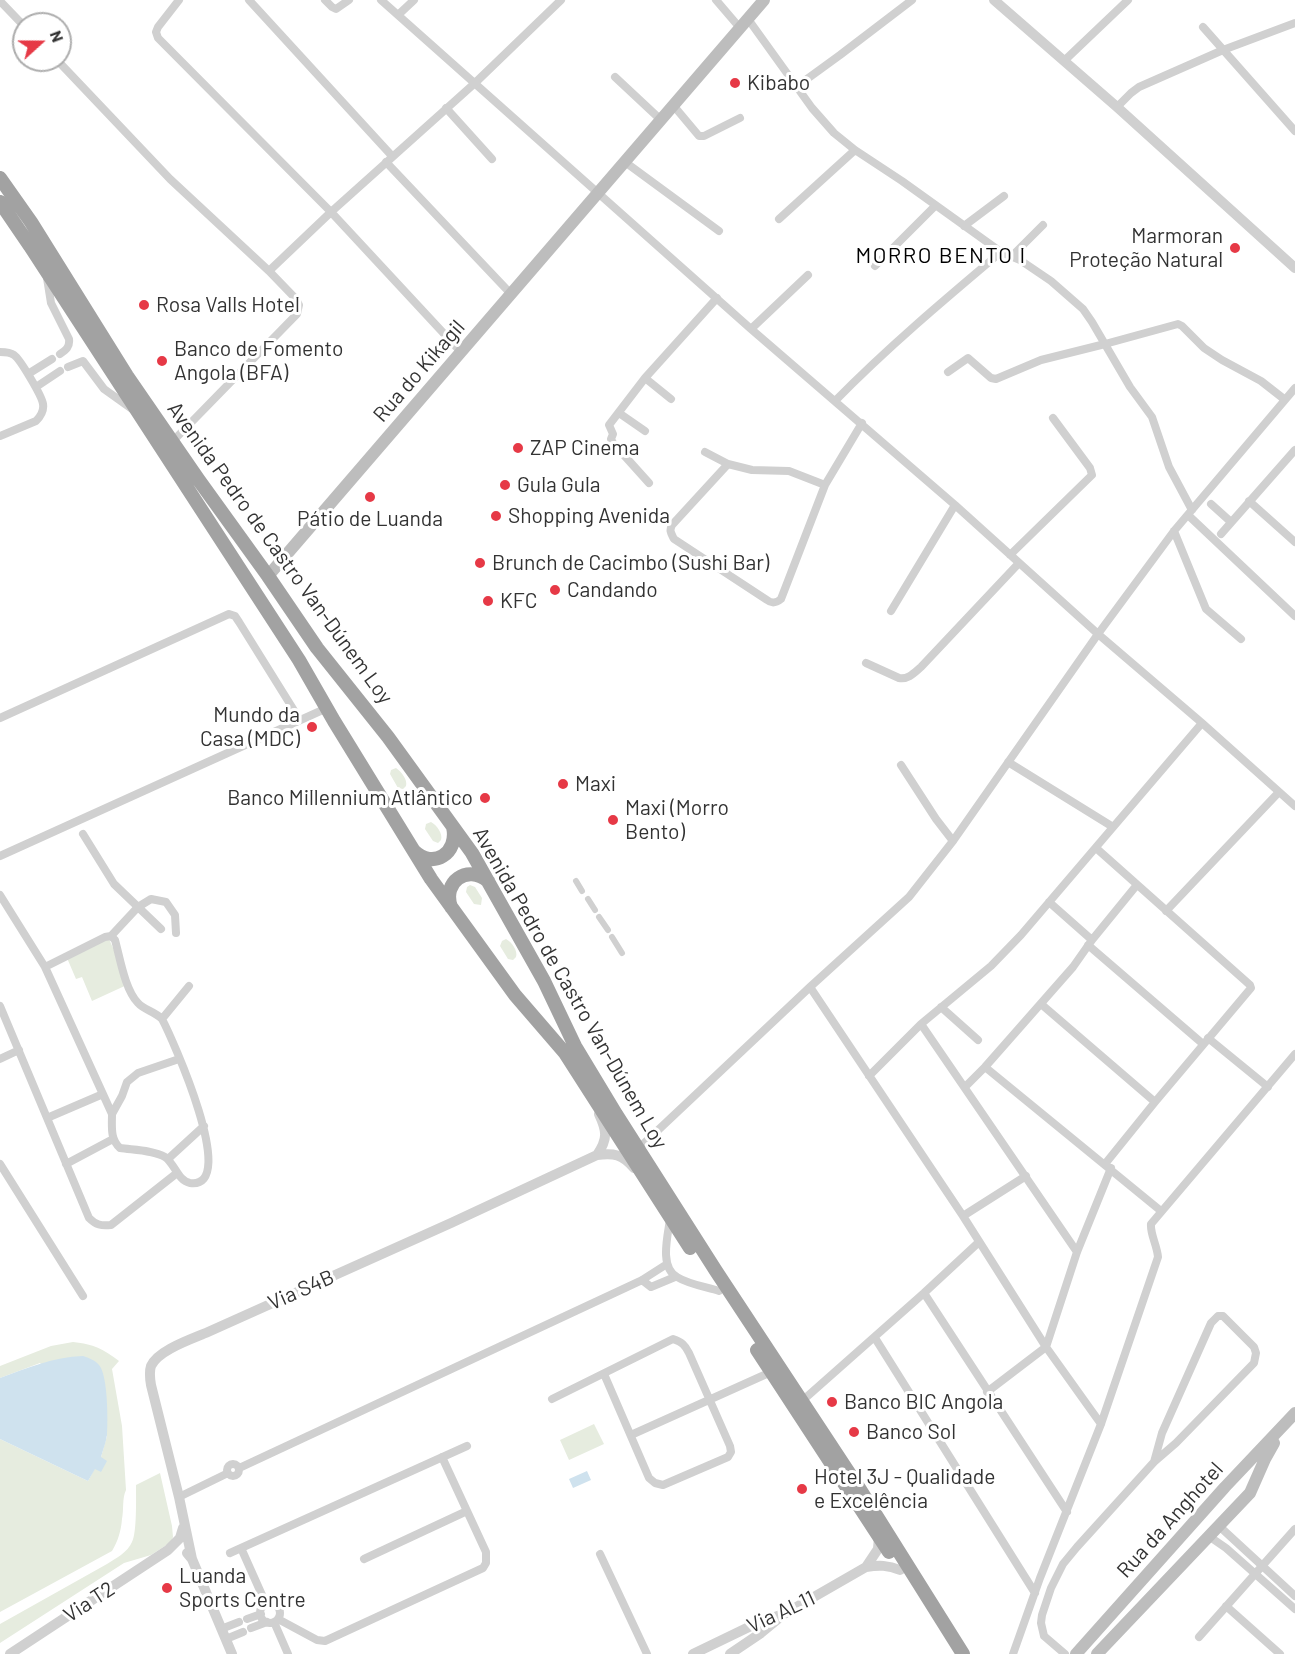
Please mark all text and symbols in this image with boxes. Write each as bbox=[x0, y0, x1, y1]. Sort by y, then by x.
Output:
north arrow bbox=[12, 12, 72, 72]
text: N bbox=[47, 28, 68, 44]
place label: Kibabo bbox=[747, 70, 810, 96]
marker: Kibabo bbox=[728, 76, 742, 90]
place label: Marmoran Proteção Natural bbox=[1069, 223, 1223, 273]
marker: Marmoran Proteção Natural bbox=[1228, 241, 1242, 255]
district label: MORRO BENTO I bbox=[855, 243, 1027, 269]
place label: Rosa Valls Hotel bbox=[156, 292, 300, 318]
marker: Rosa Valls Hotel bbox=[137, 298, 151, 312]
street label: Rua do Kikagil bbox=[368, 315, 470, 427]
place label: Banco de Fomento Angola (BFA) bbox=[174, 336, 343, 386]
marker: Banco de Fomento Angola (BFA) bbox=[155, 354, 169, 368]
street label: Avenida Pedro de Castro Van-Dúnem Loy bbox=[162, 397, 398, 709]
place label: ZAP Cinema bbox=[530, 435, 639, 461]
marker: ZAP Cinema bbox=[511, 441, 525, 455]
place label: Gula Gula bbox=[517, 472, 601, 498]
marker: Gula Gula bbox=[498, 478, 512, 492]
marker: Pátio de Luanda bbox=[363, 490, 377, 504]
place label: Shopping Avenida bbox=[508, 503, 670, 529]
place label: Pátio de Luanda bbox=[297, 506, 443, 532]
marker: Shopping Avenida bbox=[489, 509, 503, 523]
place label: Brunch de Cacimbo (Sushi Bar) bbox=[492, 550, 769, 576]
marker: Brunch de Cacimbo (Sushi Bar) bbox=[473, 556, 487, 570]
place label: Candando bbox=[567, 577, 658, 603]
marker: Candando bbox=[548, 583, 562, 597]
place label: KFC bbox=[500, 588, 537, 614]
marker: KFC bbox=[481, 594, 495, 608]
place label: Mundo da Casa (MDC) bbox=[200, 702, 300, 752]
marker: Mundo da Casa (MDC) bbox=[305, 720, 319, 734]
place label: Maxi bbox=[575, 771, 616, 797]
marker: Maxi bbox=[556, 777, 570, 791]
place label: Banco Millennium Atlântico bbox=[227, 785, 473, 811]
marker: Banco Millennium Atlântico bbox=[478, 791, 492, 805]
place label: Maxi (Morro Bento) bbox=[625, 795, 729, 845]
marker: Maxi (Morro Bento) bbox=[606, 813, 620, 827]
street label: Avenida Pedro de Castro Van-Dúnem Loy bbox=[467, 823, 673, 1153]
street label: Via S4B bbox=[264, 1264, 338, 1316]
place label: Banco BIC Angola bbox=[844, 1389, 1003, 1415]
marker: Banco BIC Angola bbox=[825, 1395, 839, 1409]
place label: Banco Sol bbox=[866, 1419, 956, 1445]
marker: Banco Sol bbox=[847, 1425, 861, 1439]
street label: Rua da Anghotel bbox=[1112, 1457, 1228, 1583]
place label: Hotel 3J - Qualidade e Excelência bbox=[814, 1464, 995, 1514]
marker: Hotel 3J - Qualidade e Excelência bbox=[795, 1482, 809, 1496]
place label: Luanda Sports Centre bbox=[179, 1563, 306, 1613]
street label: Via T2 bbox=[59, 1576, 119, 1628]
marker: Luanda Sports Centre bbox=[160, 1581, 174, 1595]
street label: Via AL11 bbox=[743, 1585, 819, 1639]

